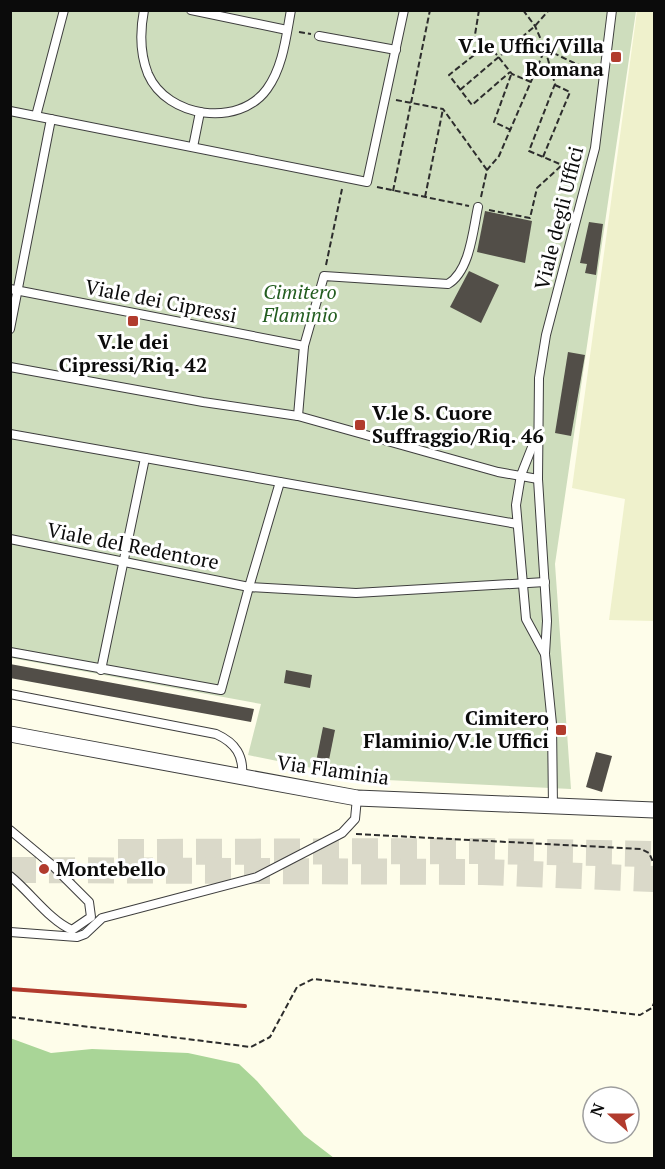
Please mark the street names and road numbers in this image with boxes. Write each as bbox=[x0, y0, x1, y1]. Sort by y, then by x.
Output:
street label: Viale degli Uffici bbox=[528, 143, 589, 292]
street label: Viale dei Cipressi bbox=[83, 273, 239, 328]
street label: Viale del Redentore bbox=[45, 516, 221, 575]
street label: Via Flaminia bbox=[275, 748, 391, 791]

